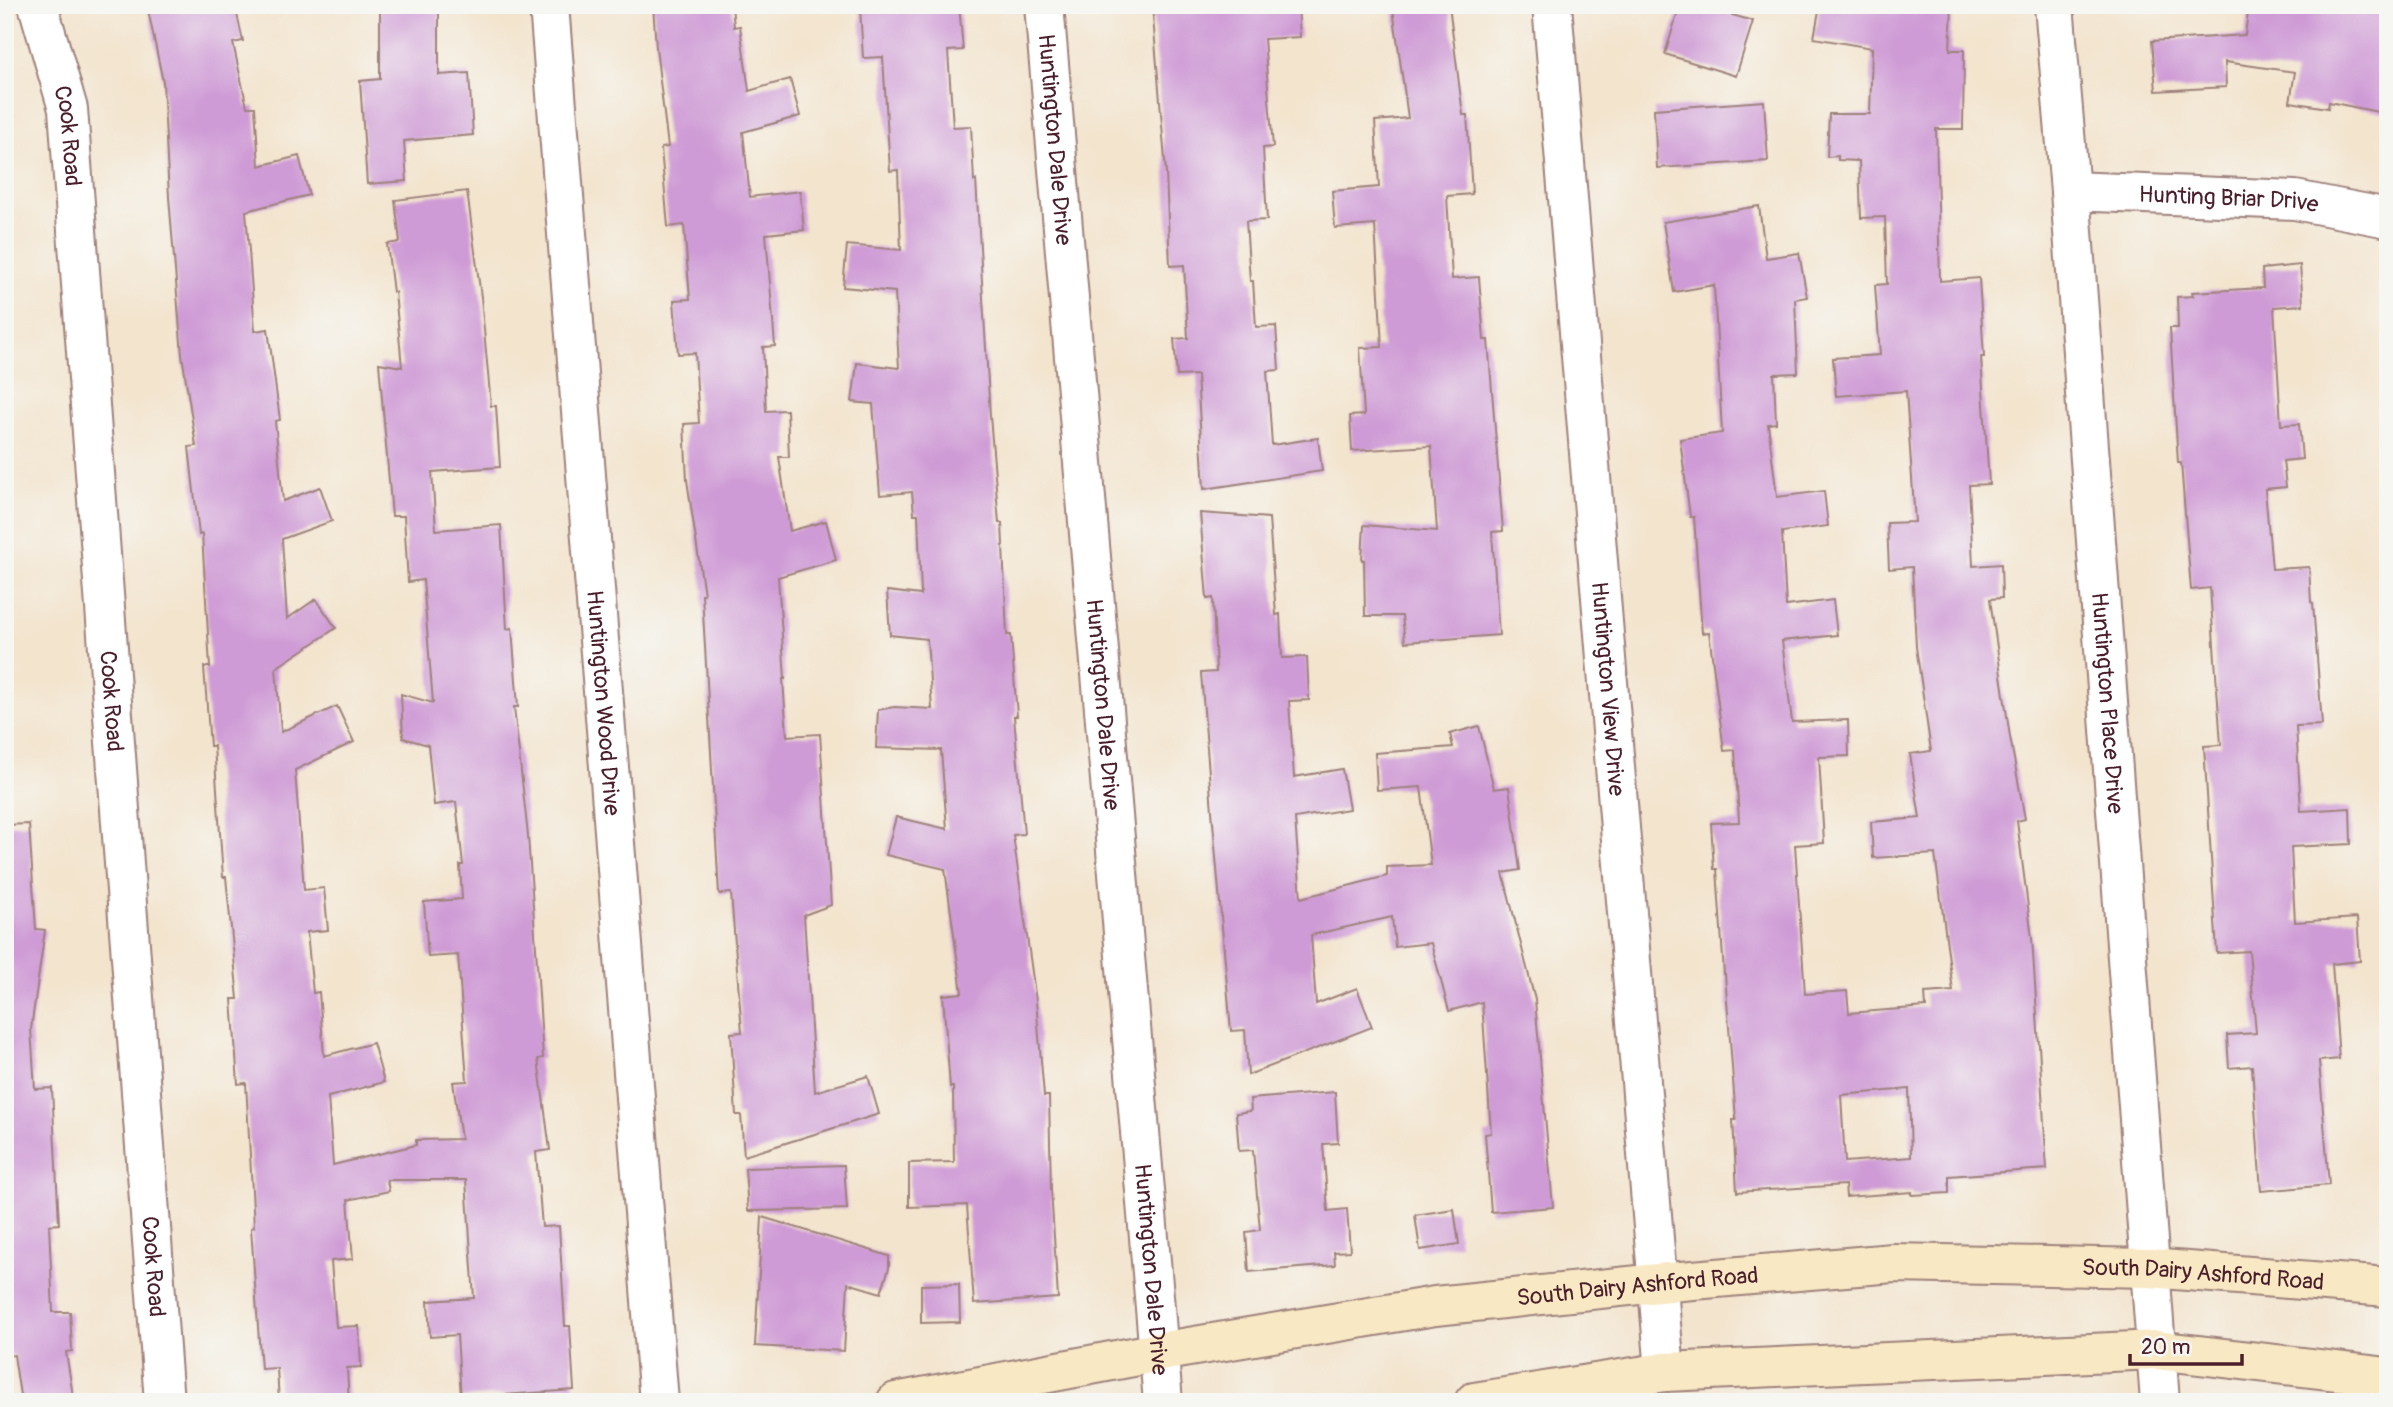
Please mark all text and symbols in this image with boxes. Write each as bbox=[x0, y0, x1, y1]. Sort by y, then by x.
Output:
street label: Huntington Dale Drive bbox=[1032, 33, 1078, 247]
street label: Cook Road bbox=[47, 82, 88, 187]
street label: Hunting Briar Drive bbox=[2138, 180, 2322, 219]
street label: Huntington View Drive bbox=[1585, 580, 1631, 798]
street label: Huntington Wood Drive bbox=[580, 589, 627, 817]
street label: Huntington Place Drive bbox=[2085, 591, 2130, 815]
street label: Huntington Dale Drive bbox=[1080, 598, 1127, 812]
street label: Cook Road bbox=[93, 650, 130, 753]
street label: Huntington Dale Drive bbox=[1128, 1162, 1175, 1377]
street label: Cook Road bbox=[135, 1215, 172, 1318]
street label: South Dairy Ashford Road bbox=[2082, 1253, 2325, 1297]
street label: South Dairy Ashford Road bbox=[1515, 1261, 1760, 1312]
scale bar bbox=[2130, 1323, 2242, 1367]
text: 20 m bbox=[2141, 1334, 2190, 1361]

